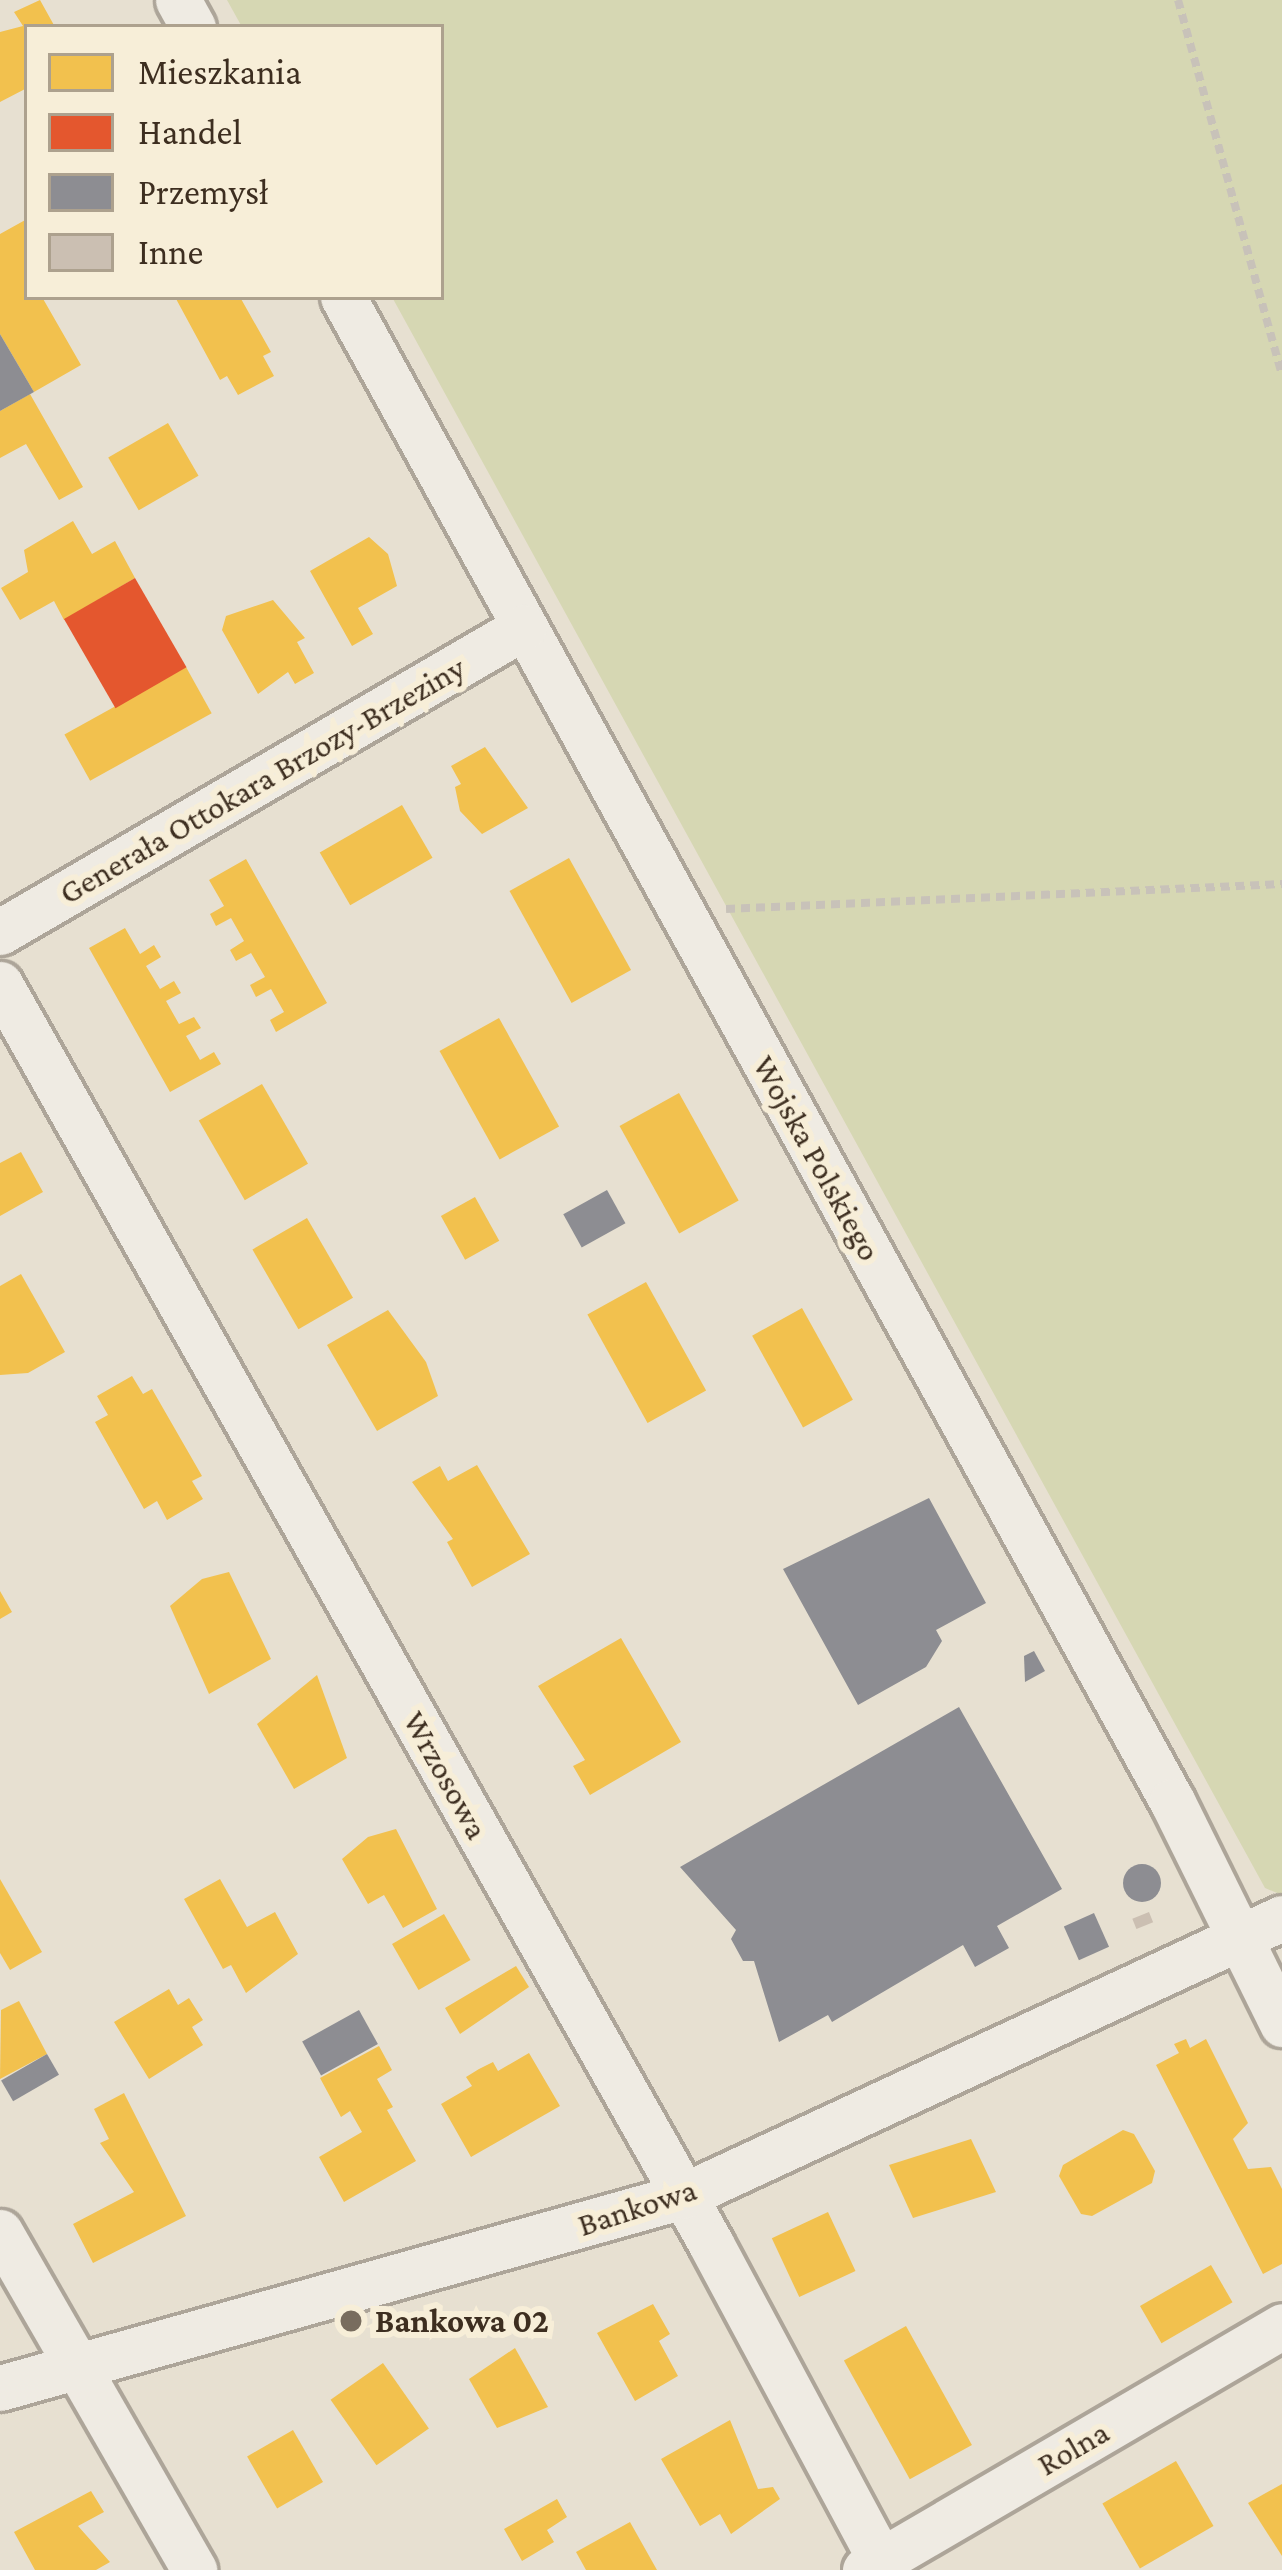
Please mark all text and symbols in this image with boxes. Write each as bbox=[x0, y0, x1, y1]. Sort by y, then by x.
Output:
legend bbox=[24, 24, 444, 300]
text: Mieszkania bbox=[138, 52, 302, 92]
text: Handel bbox=[138, 112, 242, 152]
text: Przemysł bbox=[138, 172, 269, 212]
text: Inne bbox=[138, 232, 203, 272]
street label: Generała Ottokara Brzozy-Brzeziny bbox=[52, 647, 472, 913]
street label: Wojska Polskiego bbox=[744, 1049, 890, 1267]
street label: Wrzosowa bbox=[395, 1704, 497, 1846]
street label: Bankowa bbox=[573, 2169, 701, 2245]
place label: Bankowa 02 bbox=[375, 2301, 549, 2341]
marker: Bankowa 02 bbox=[338, 2308, 364, 2334]
street label: Rolna bbox=[1030, 2412, 1116, 2484]

